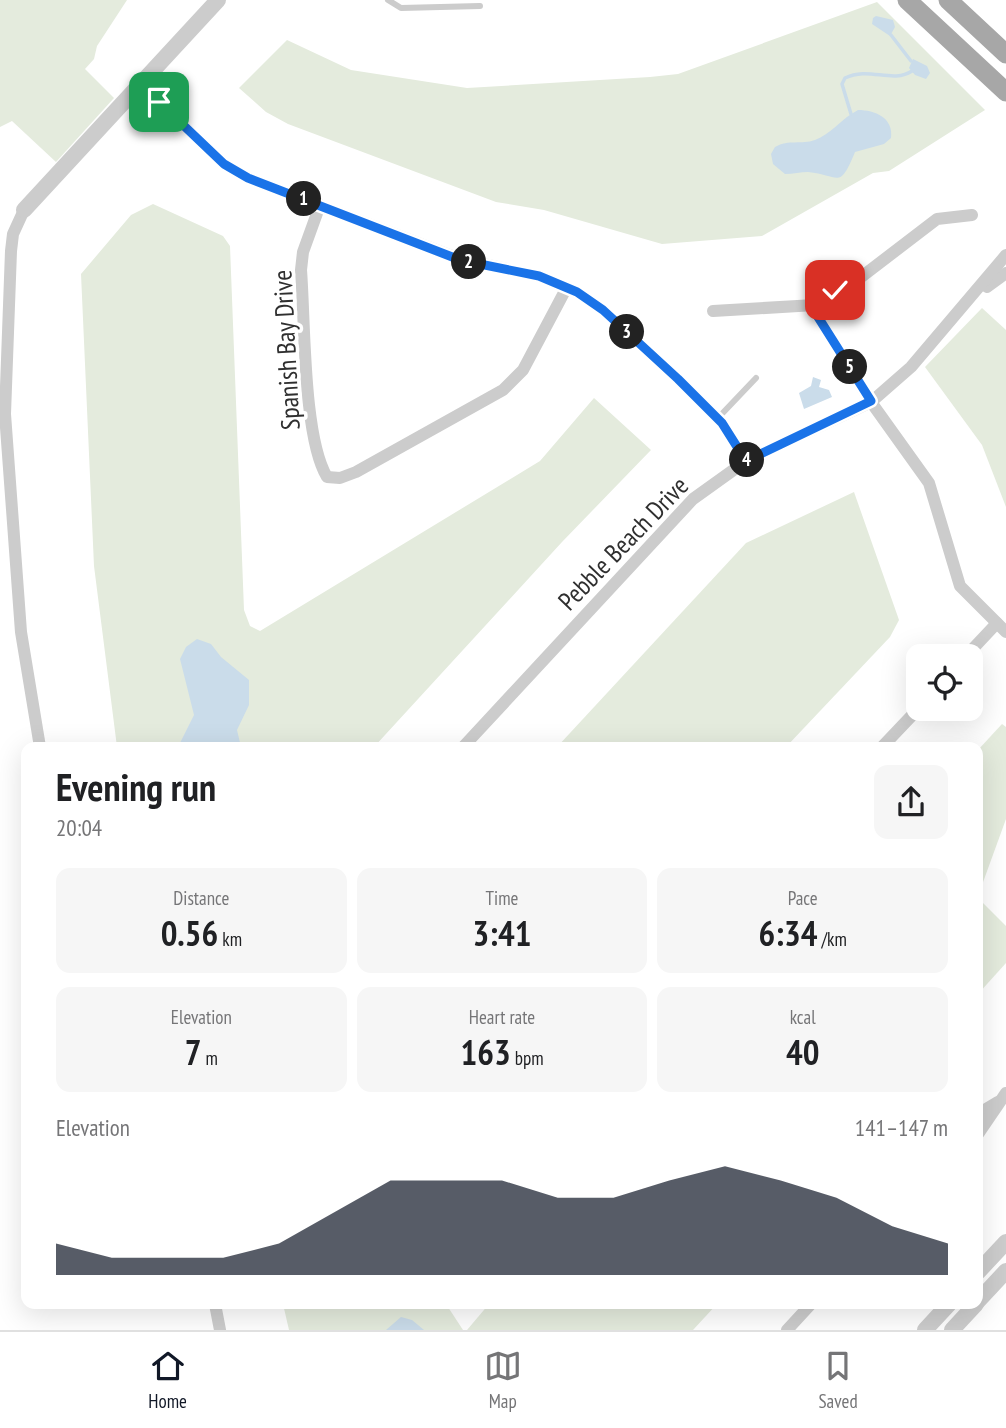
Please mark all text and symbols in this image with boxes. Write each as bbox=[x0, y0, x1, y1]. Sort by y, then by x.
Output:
pin bbox=[129, 72, 189, 132]
icon: arrive bbox=[140, 83, 178, 121]
pin: 1 bbox=[286, 182, 322, 216]
text: 1 bbox=[299, 186, 308, 210]
pin: 2 bbox=[452, 244, 486, 280]
text: 2 bbox=[464, 249, 473, 273]
pin bbox=[805, 260, 865, 320]
street label: Spanish Bay Drive bbox=[265, 269, 307, 431]
icon: check bbox=[816, 271, 854, 309]
pin: 3 bbox=[610, 314, 644, 350]
text: 3 bbox=[622, 319, 631, 343]
pin: 5 bbox=[832, 350, 868, 384]
text: 5 bbox=[845, 354, 854, 378]
pin: 4 bbox=[730, 442, 764, 477]
text: 4 bbox=[742, 447, 751, 471]
street label: Pebble Beach Drive bbox=[551, 469, 695, 617]
map controls bbox=[906, 644, 983, 721]
button: locate bbox=[906, 644, 983, 721]
text: Evening run bbox=[56, 762, 216, 811]
button: share bbox=[874, 765, 948, 839]
text: 20:04 bbox=[56, 813, 102, 842]
text: Distance bbox=[173, 886, 229, 910]
text: Time bbox=[486, 886, 518, 910]
text: Pace bbox=[788, 886, 818, 910]
text: 0.56 bbox=[161, 910, 218, 956]
text: 3:41 bbox=[473, 910, 531, 956]
text: 6:34 bbox=[758, 910, 817, 956]
text: km bbox=[218, 927, 242, 951]
text: /km bbox=[817, 927, 847, 951]
text: Elevation bbox=[171, 1005, 232, 1029]
text: Heart rate bbox=[469, 1005, 535, 1029]
text: kcal bbox=[790, 1005, 816, 1029]
text: 7 bbox=[185, 1029, 201, 1075]
text: 163 bbox=[460, 1029, 511, 1075]
text: 40 bbox=[786, 1029, 819, 1075]
text: m bbox=[201, 1046, 218, 1070]
text: bpm bbox=[511, 1046, 544, 1070]
text: Elevation bbox=[56, 1113, 130, 1142]
text: 141–147 m bbox=[855, 1113, 948, 1142]
tab: Home bbox=[148, 1347, 187, 1413]
tab: Map bbox=[484, 1347, 522, 1413]
tab: Saved bbox=[818, 1347, 858, 1413]

